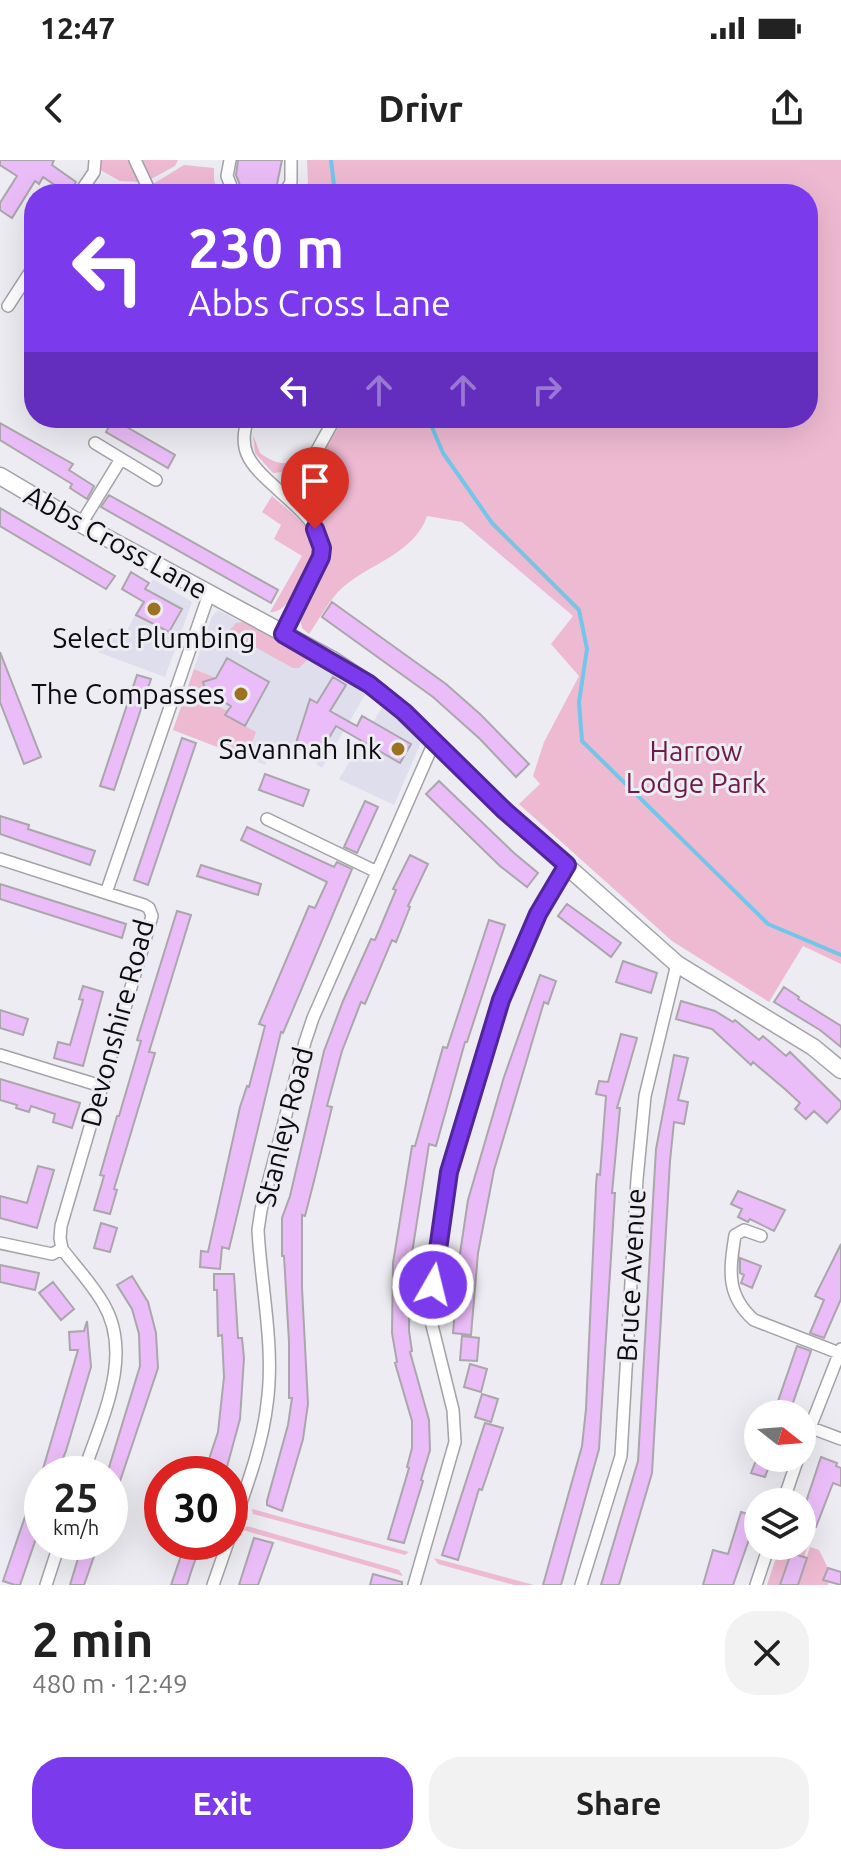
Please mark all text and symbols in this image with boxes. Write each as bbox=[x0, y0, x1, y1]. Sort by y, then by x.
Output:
text: 12:47 bbox=[40, 11, 115, 45]
icon: back bbox=[32, 86, 76, 130]
icon: share bbox=[765, 86, 809, 130]
text: Drivr bbox=[378, 88, 463, 129]
icon: left bbox=[56, 216, 160, 320]
text: 230 m bbox=[188, 216, 344, 279]
text: Abbs Cross Lane bbox=[188, 282, 451, 323]
icon: left bbox=[273, 368, 317, 412]
icon: ahead bbox=[357, 368, 401, 412]
icon: ahead bbox=[441, 368, 485, 412]
icon: right bbox=[525, 368, 569, 412]
pin bbox=[281, 447, 349, 529]
icon: arrive bbox=[293, 459, 337, 503]
street label: Abbs Cross Lane bbox=[19, 478, 213, 605]
marker: Select Plumbing bbox=[145, 600, 163, 618]
place label: Select Plumbing bbox=[53, 622, 255, 653]
place label: The Compasses bbox=[31, 678, 225, 709]
marker: The Compasses bbox=[232, 685, 250, 703]
place label: Savannah Ink bbox=[219, 733, 382, 764]
park label: Harrow Lodge Park bbox=[626, 735, 766, 798]
marker: Savannah Ink bbox=[389, 740, 407, 758]
street label: Devonshire Road bbox=[74, 916, 159, 1130]
street label: Stanley Road bbox=[249, 1044, 318, 1210]
street label: Bruce Avenue bbox=[610, 1188, 651, 1362]
position arrow bbox=[391, 1243, 475, 1327]
north arrow bbox=[744, 1400, 816, 1472]
map controls bbox=[744, 1400, 816, 1560]
speed limit sign: 30 bbox=[144, 1456, 248, 1560]
text: 25 bbox=[53, 1475, 99, 1520]
button: layers bbox=[744, 1488, 816, 1560]
text: km/h bbox=[53, 1516, 99, 1539]
button: close bbox=[725, 1611, 809, 1695]
text: 2 min bbox=[32, 1612, 153, 1666]
text: 480 m · 12:49 bbox=[32, 1669, 188, 1698]
button: Exit bbox=[32, 1757, 413, 1849]
button: Share bbox=[429, 1757, 809, 1849]

